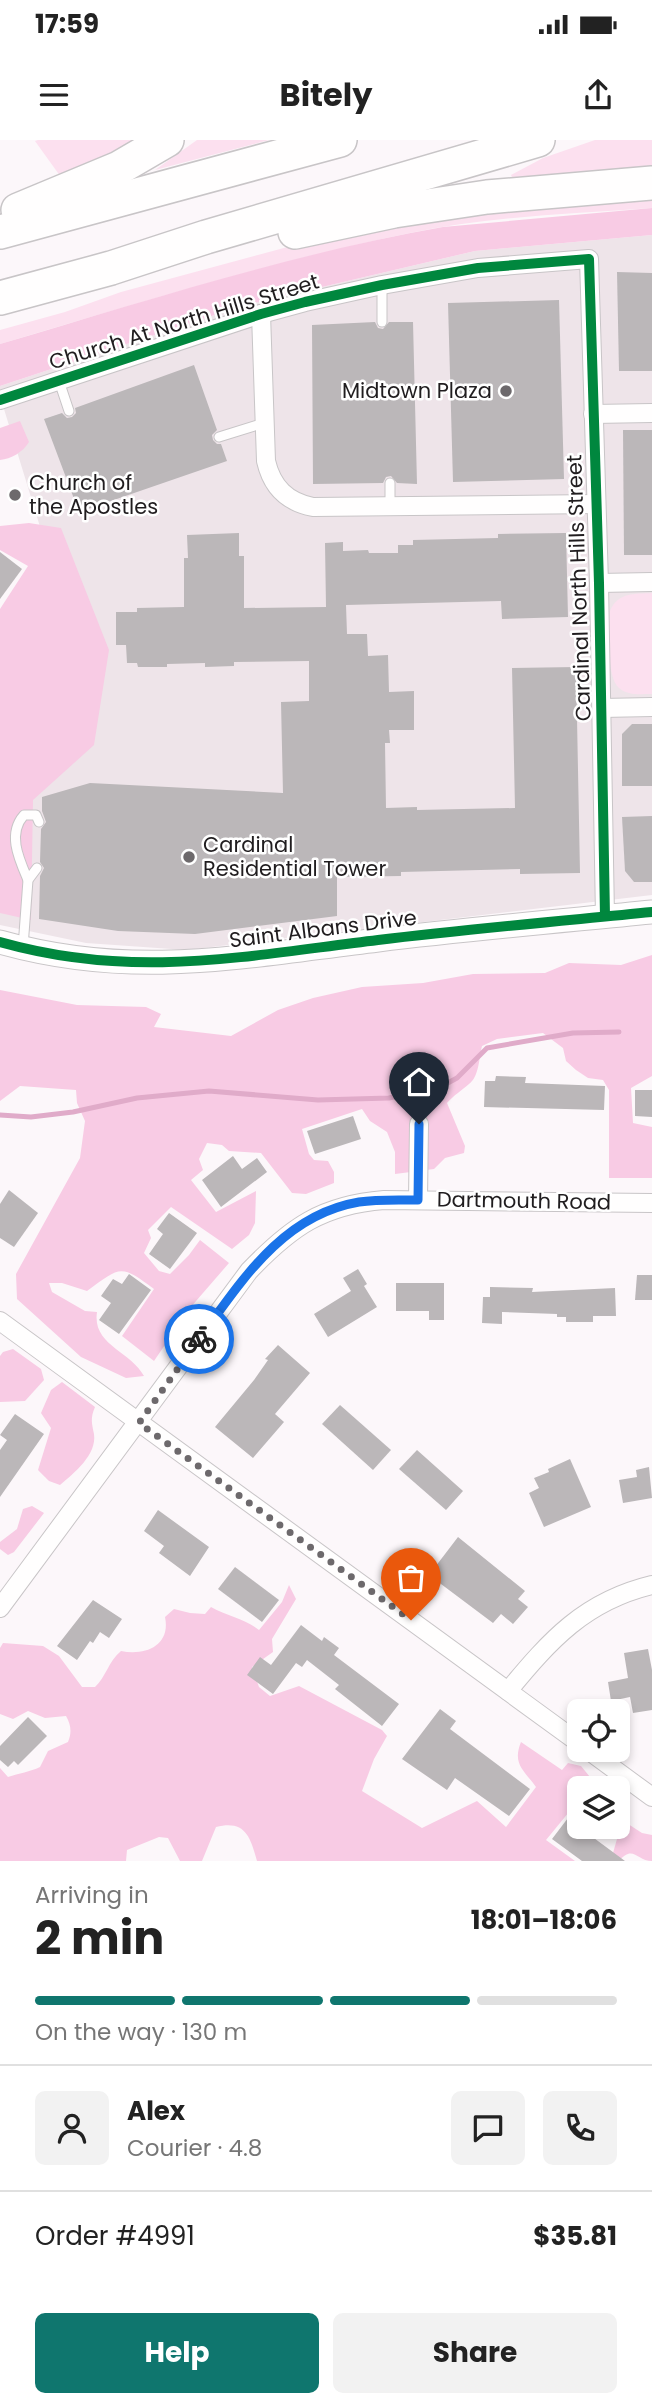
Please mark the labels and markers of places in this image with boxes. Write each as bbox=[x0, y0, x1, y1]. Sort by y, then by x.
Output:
place label: Midtown Plaza bbox=[342, 376, 492, 405]
marker: Midtown Plaza bbox=[498, 383, 514, 399]
place label: Church of the Apostles bbox=[29, 468, 158, 521]
marker: Church of the Apostles bbox=[7, 487, 23, 503]
place label: Cardinal Residential Tower bbox=[203, 830, 386, 883]
marker: Cardinal Residential Tower bbox=[181, 849, 197, 865]
pin bbox=[389, 1052, 449, 1124]
pin bbox=[381, 1548, 441, 1620]

